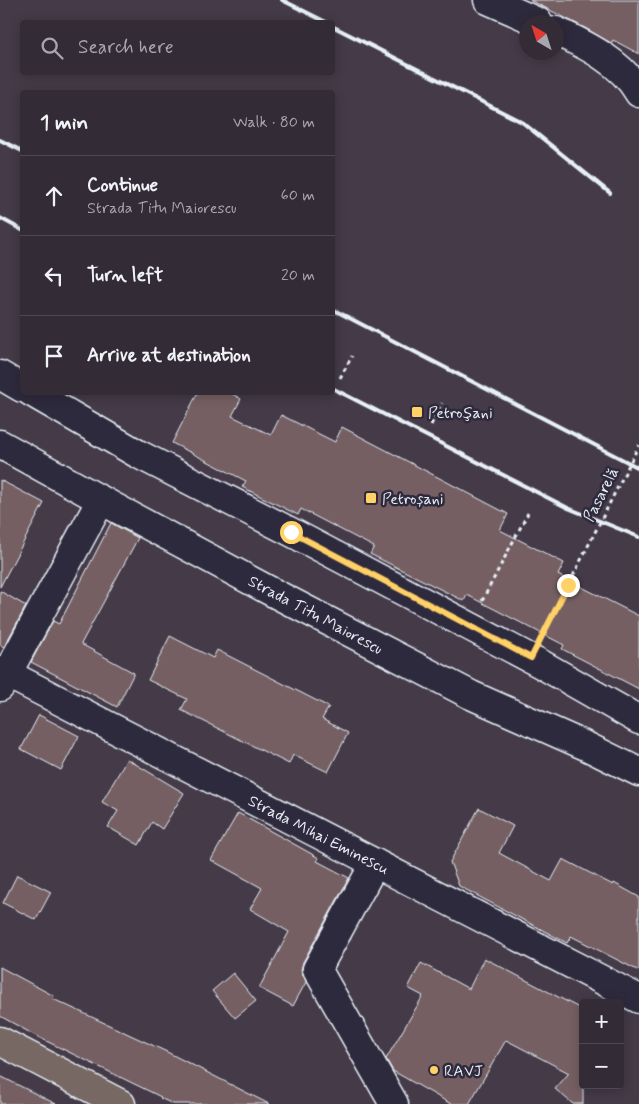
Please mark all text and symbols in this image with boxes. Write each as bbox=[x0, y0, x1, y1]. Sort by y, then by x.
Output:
north arrow bbox=[519, 15, 564, 60]
search box bbox=[20, 20, 335, 75]
icon: search bbox=[38, 34, 66, 62]
text: Search here bbox=[78, 35, 174, 60]
text: 1 min bbox=[40, 109, 88, 137]
text: Walk · 80 m bbox=[233, 112, 315, 133]
text: Continue bbox=[87, 173, 158, 198]
icon: ahead bbox=[40, 182, 68, 210]
text: 60 m bbox=[281, 185, 315, 206]
text: Strada Titu Maiorescu bbox=[87, 198, 237, 219]
icon: left bbox=[40, 262, 68, 290]
text: Turn left bbox=[87, 263, 163, 288]
text: 20 m bbox=[281, 265, 315, 286]
icon: arrive bbox=[40, 342, 68, 370]
text: Arrive at destination bbox=[87, 343, 251, 368]
place label: Petroşani bbox=[428, 403, 493, 424]
marker: Petroşani bbox=[410, 405, 424, 419]
street label: Pasarelă bbox=[579, 464, 624, 525]
place label: Petroșani bbox=[382, 489, 444, 510]
marker: Petroșani bbox=[364, 491, 378, 505]
route start bbox=[280, 521, 303, 544]
street label: Strada Titu Maiorescu bbox=[244, 571, 386, 660]
route end bbox=[557, 574, 580, 597]
street label: Strada Mihai Eminescu bbox=[244, 791, 393, 880]
map controls bbox=[579, 999, 624, 1089]
button: + bbox=[579, 999, 624, 1044]
button: − bbox=[579, 1044, 624, 1089]
place label: RAVJ bbox=[444, 1061, 483, 1082]
marker: RAVJ bbox=[428, 1064, 440, 1076]

